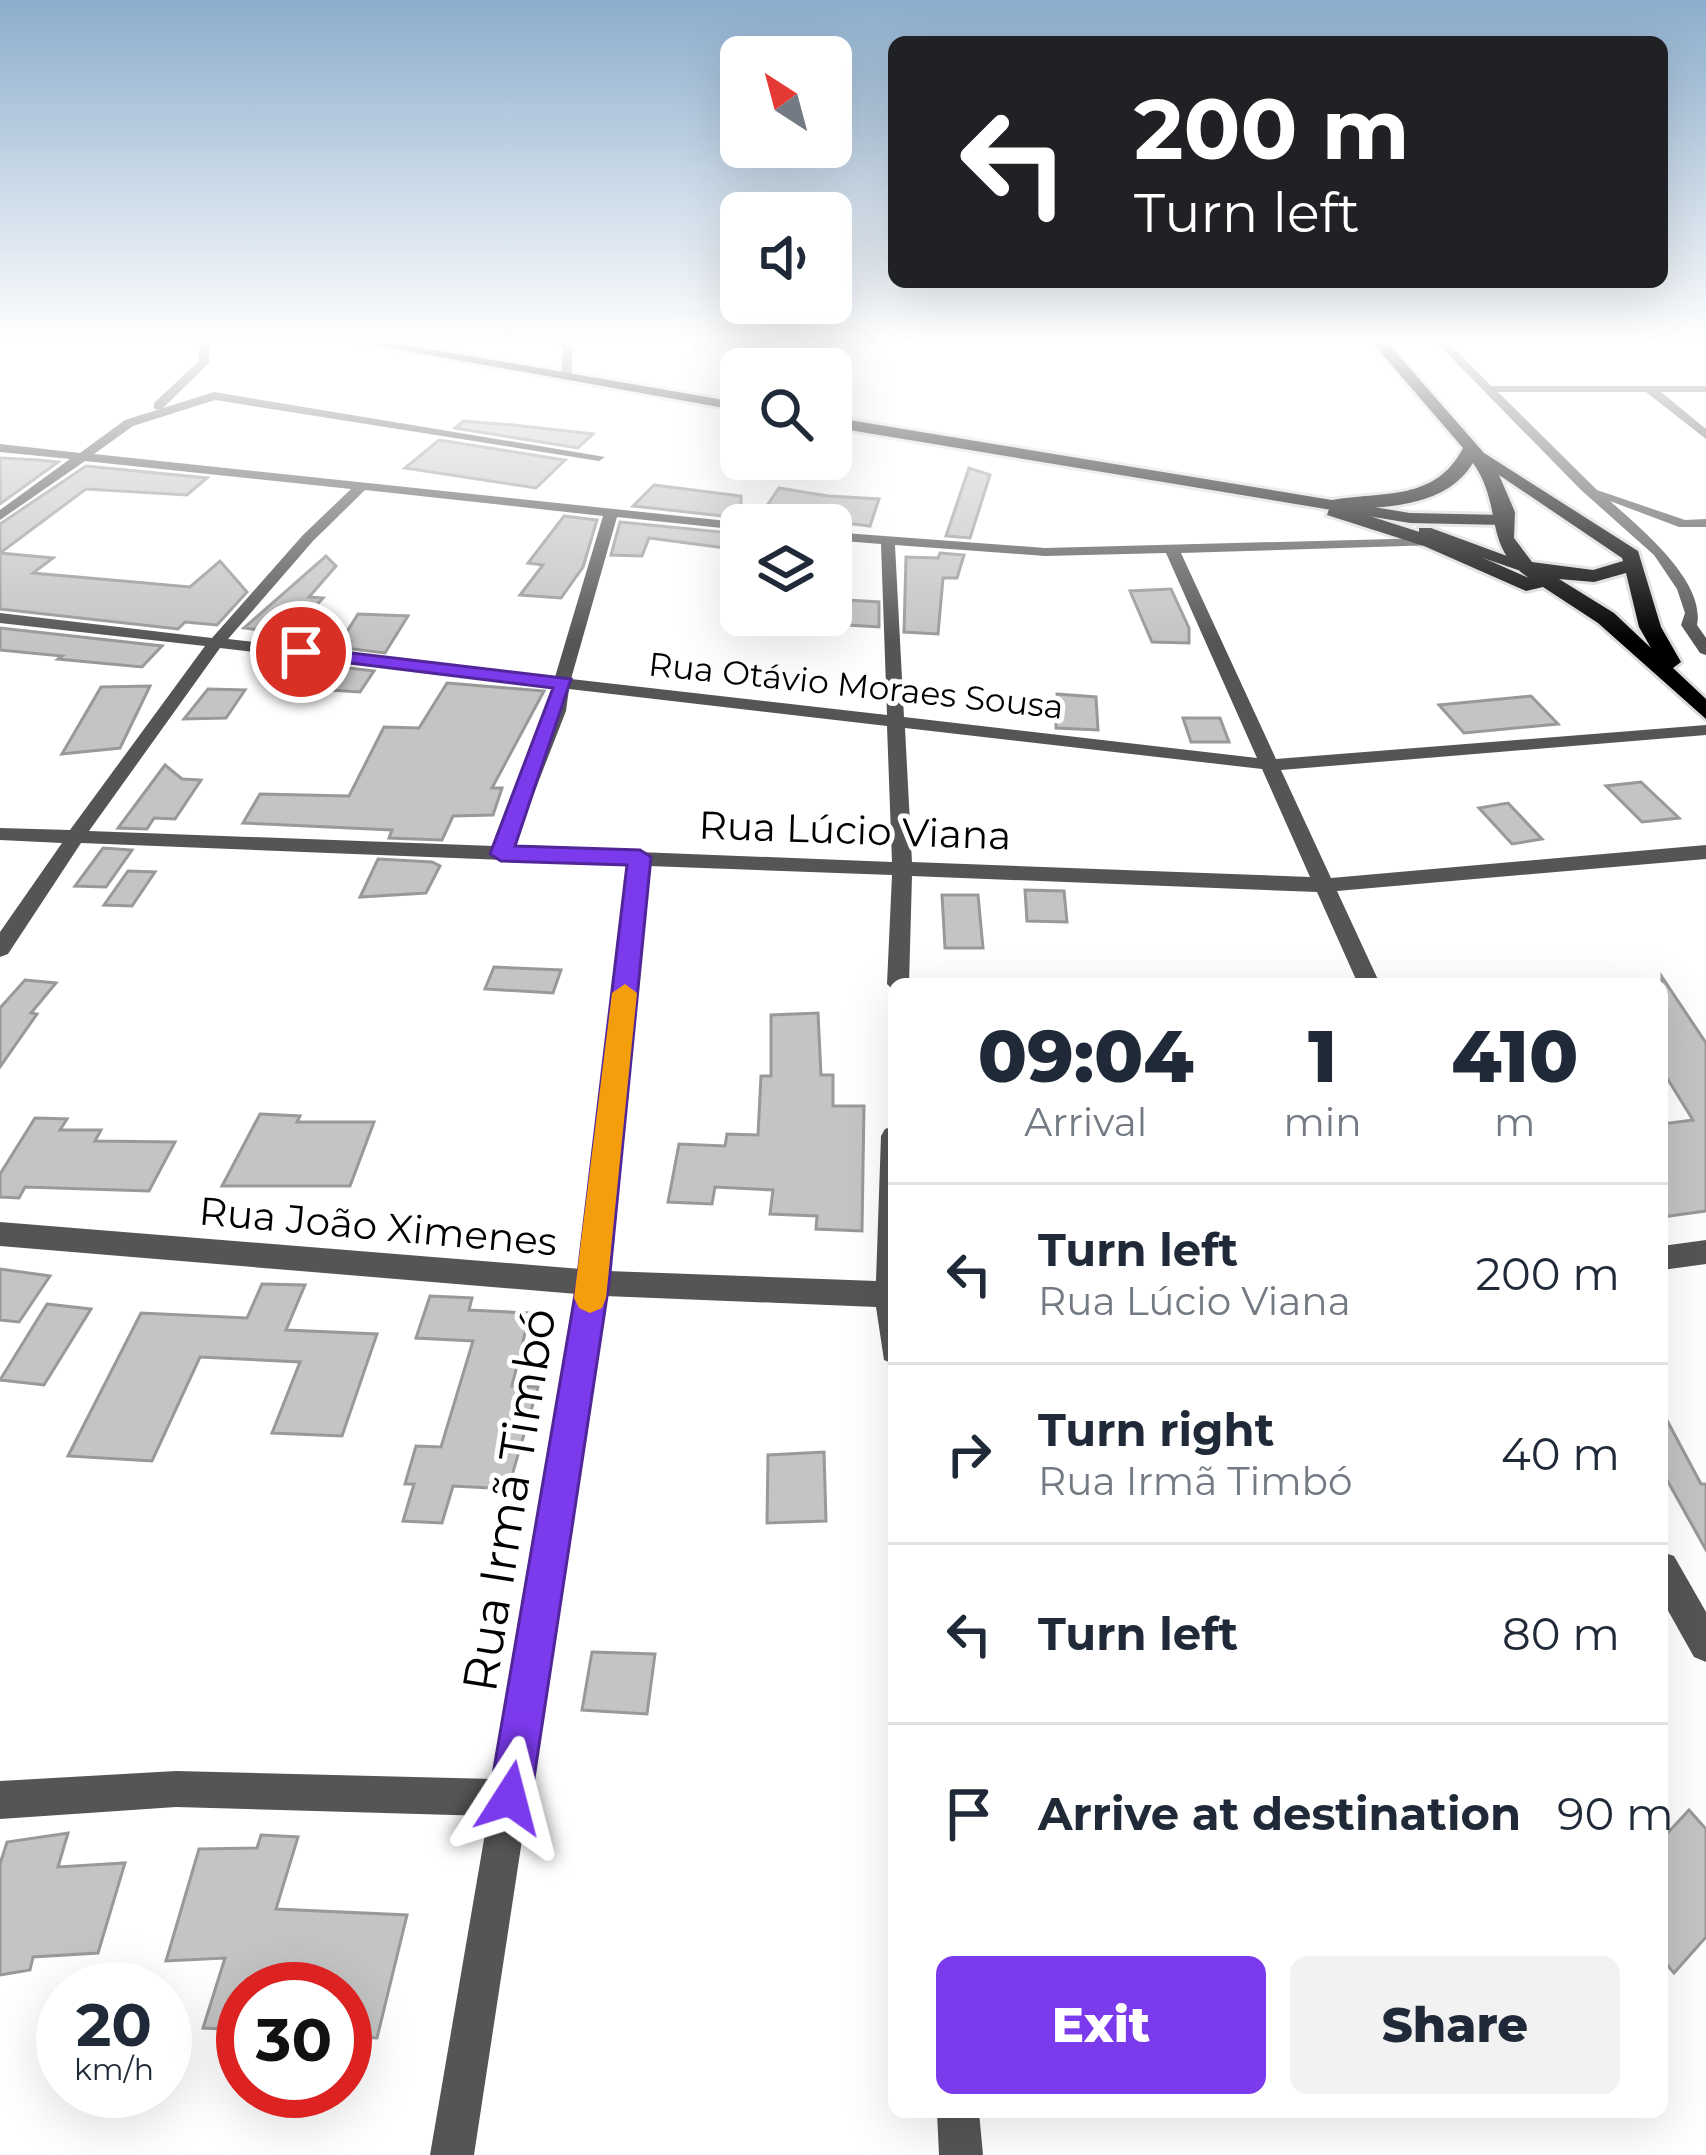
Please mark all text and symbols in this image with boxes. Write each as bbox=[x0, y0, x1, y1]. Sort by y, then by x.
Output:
north arrow bbox=[720, 36, 852, 168]
map controls bbox=[720, 36, 852, 636]
text: 200 m bbox=[1134, 78, 1410, 180]
icon: left bbox=[936, 84, 1092, 240]
text: Turn left bbox=[1134, 180, 1360, 246]
button: sound bbox=[720, 192, 852, 324]
button: search bbox=[720, 348, 852, 480]
button: layers bbox=[720, 504, 852, 636]
pin bbox=[250, 601, 352, 703]
icon: arrive bbox=[268, 619, 334, 685]
street label: Rua Otávio Moraes Sousa bbox=[647, 643, 1065, 727]
street label: Rua Lúcio Viana bbox=[698, 801, 1012, 859]
text: 09:04 bbox=[978, 1012, 1194, 1100]
text: 1 bbox=[1308, 1012, 1337, 1100]
text: 410 bbox=[1451, 1012, 1578, 1100]
text: Arrival bbox=[1024, 1098, 1147, 1146]
text: min bbox=[1283, 1098, 1362, 1146]
text: m bbox=[1494, 1098, 1536, 1146]
street label: Rua João Ximenes bbox=[197, 1186, 559, 1266]
text: Turn left bbox=[1038, 1222, 1238, 1277]
icon: left bbox=[936, 1241, 1002, 1307]
text: 200 m bbox=[1475, 1246, 1620, 1301]
text: Rua Lúcio Viana bbox=[1038, 1277, 1351, 1325]
street label: Rua Irmã Timbó bbox=[450, 1304, 568, 1696]
text: Turn right bbox=[1038, 1402, 1274, 1457]
icon: right bbox=[936, 1421, 1002, 1487]
text: 40 m bbox=[1501, 1426, 1620, 1481]
text: Rua Irmã Timbó bbox=[1038, 1457, 1353, 1505]
icon: left bbox=[936, 1601, 1002, 1667]
text: Turn left bbox=[1038, 1606, 1238, 1661]
text: 80 m bbox=[1502, 1606, 1620, 1661]
position arrow bbox=[447, 1735, 573, 1861]
icon: arrive bbox=[936, 1781, 1002, 1847]
text: Arrive at destination bbox=[1038, 1786, 1521, 1841]
text: 90 m bbox=[1557, 1786, 1674, 1841]
button: Exit bbox=[936, 1956, 1266, 2094]
button: Share bbox=[1290, 1956, 1620, 2094]
speed limit sign: 30 bbox=[216, 1962, 372, 2118]
text: 20 bbox=[76, 1988, 152, 2061]
text: km/h bbox=[74, 2051, 154, 2088]

